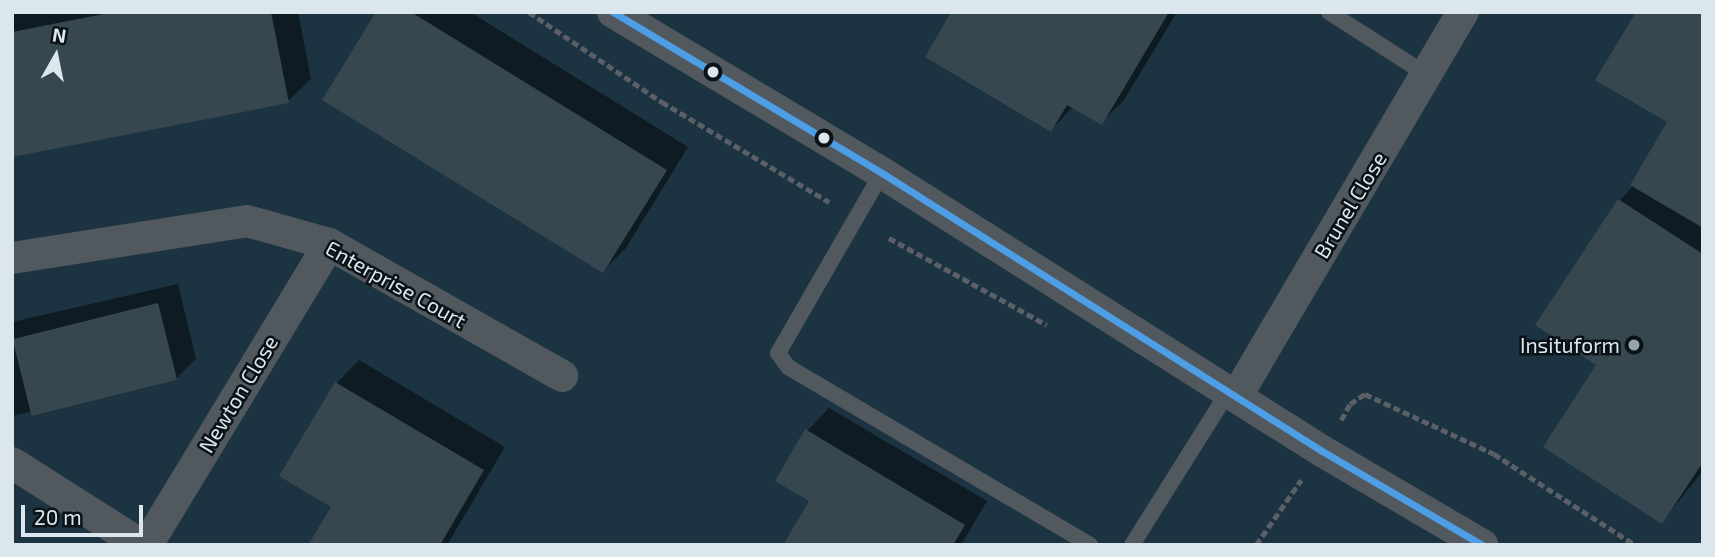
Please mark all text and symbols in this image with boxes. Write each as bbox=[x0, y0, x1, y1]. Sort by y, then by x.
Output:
north arrow bbox=[21, 21, 91, 91]
text: N bbox=[51, 22, 68, 47]
unlabelled marker bbox=[706, 65, 720, 79]
unlabelled marker bbox=[817, 131, 831, 145]
street label: Brunel Close bbox=[1308, 147, 1392, 263]
street label: Enterprise Court bbox=[322, 235, 470, 333]
street label: Newton Close bbox=[193, 331, 283, 457]
place label: Insituform bbox=[1520, 332, 1620, 358]
marker: Insituform bbox=[1626, 337, 1642, 353]
scale bar bbox=[24, 490, 147, 534]
text: 20 m bbox=[34, 504, 82, 529]

